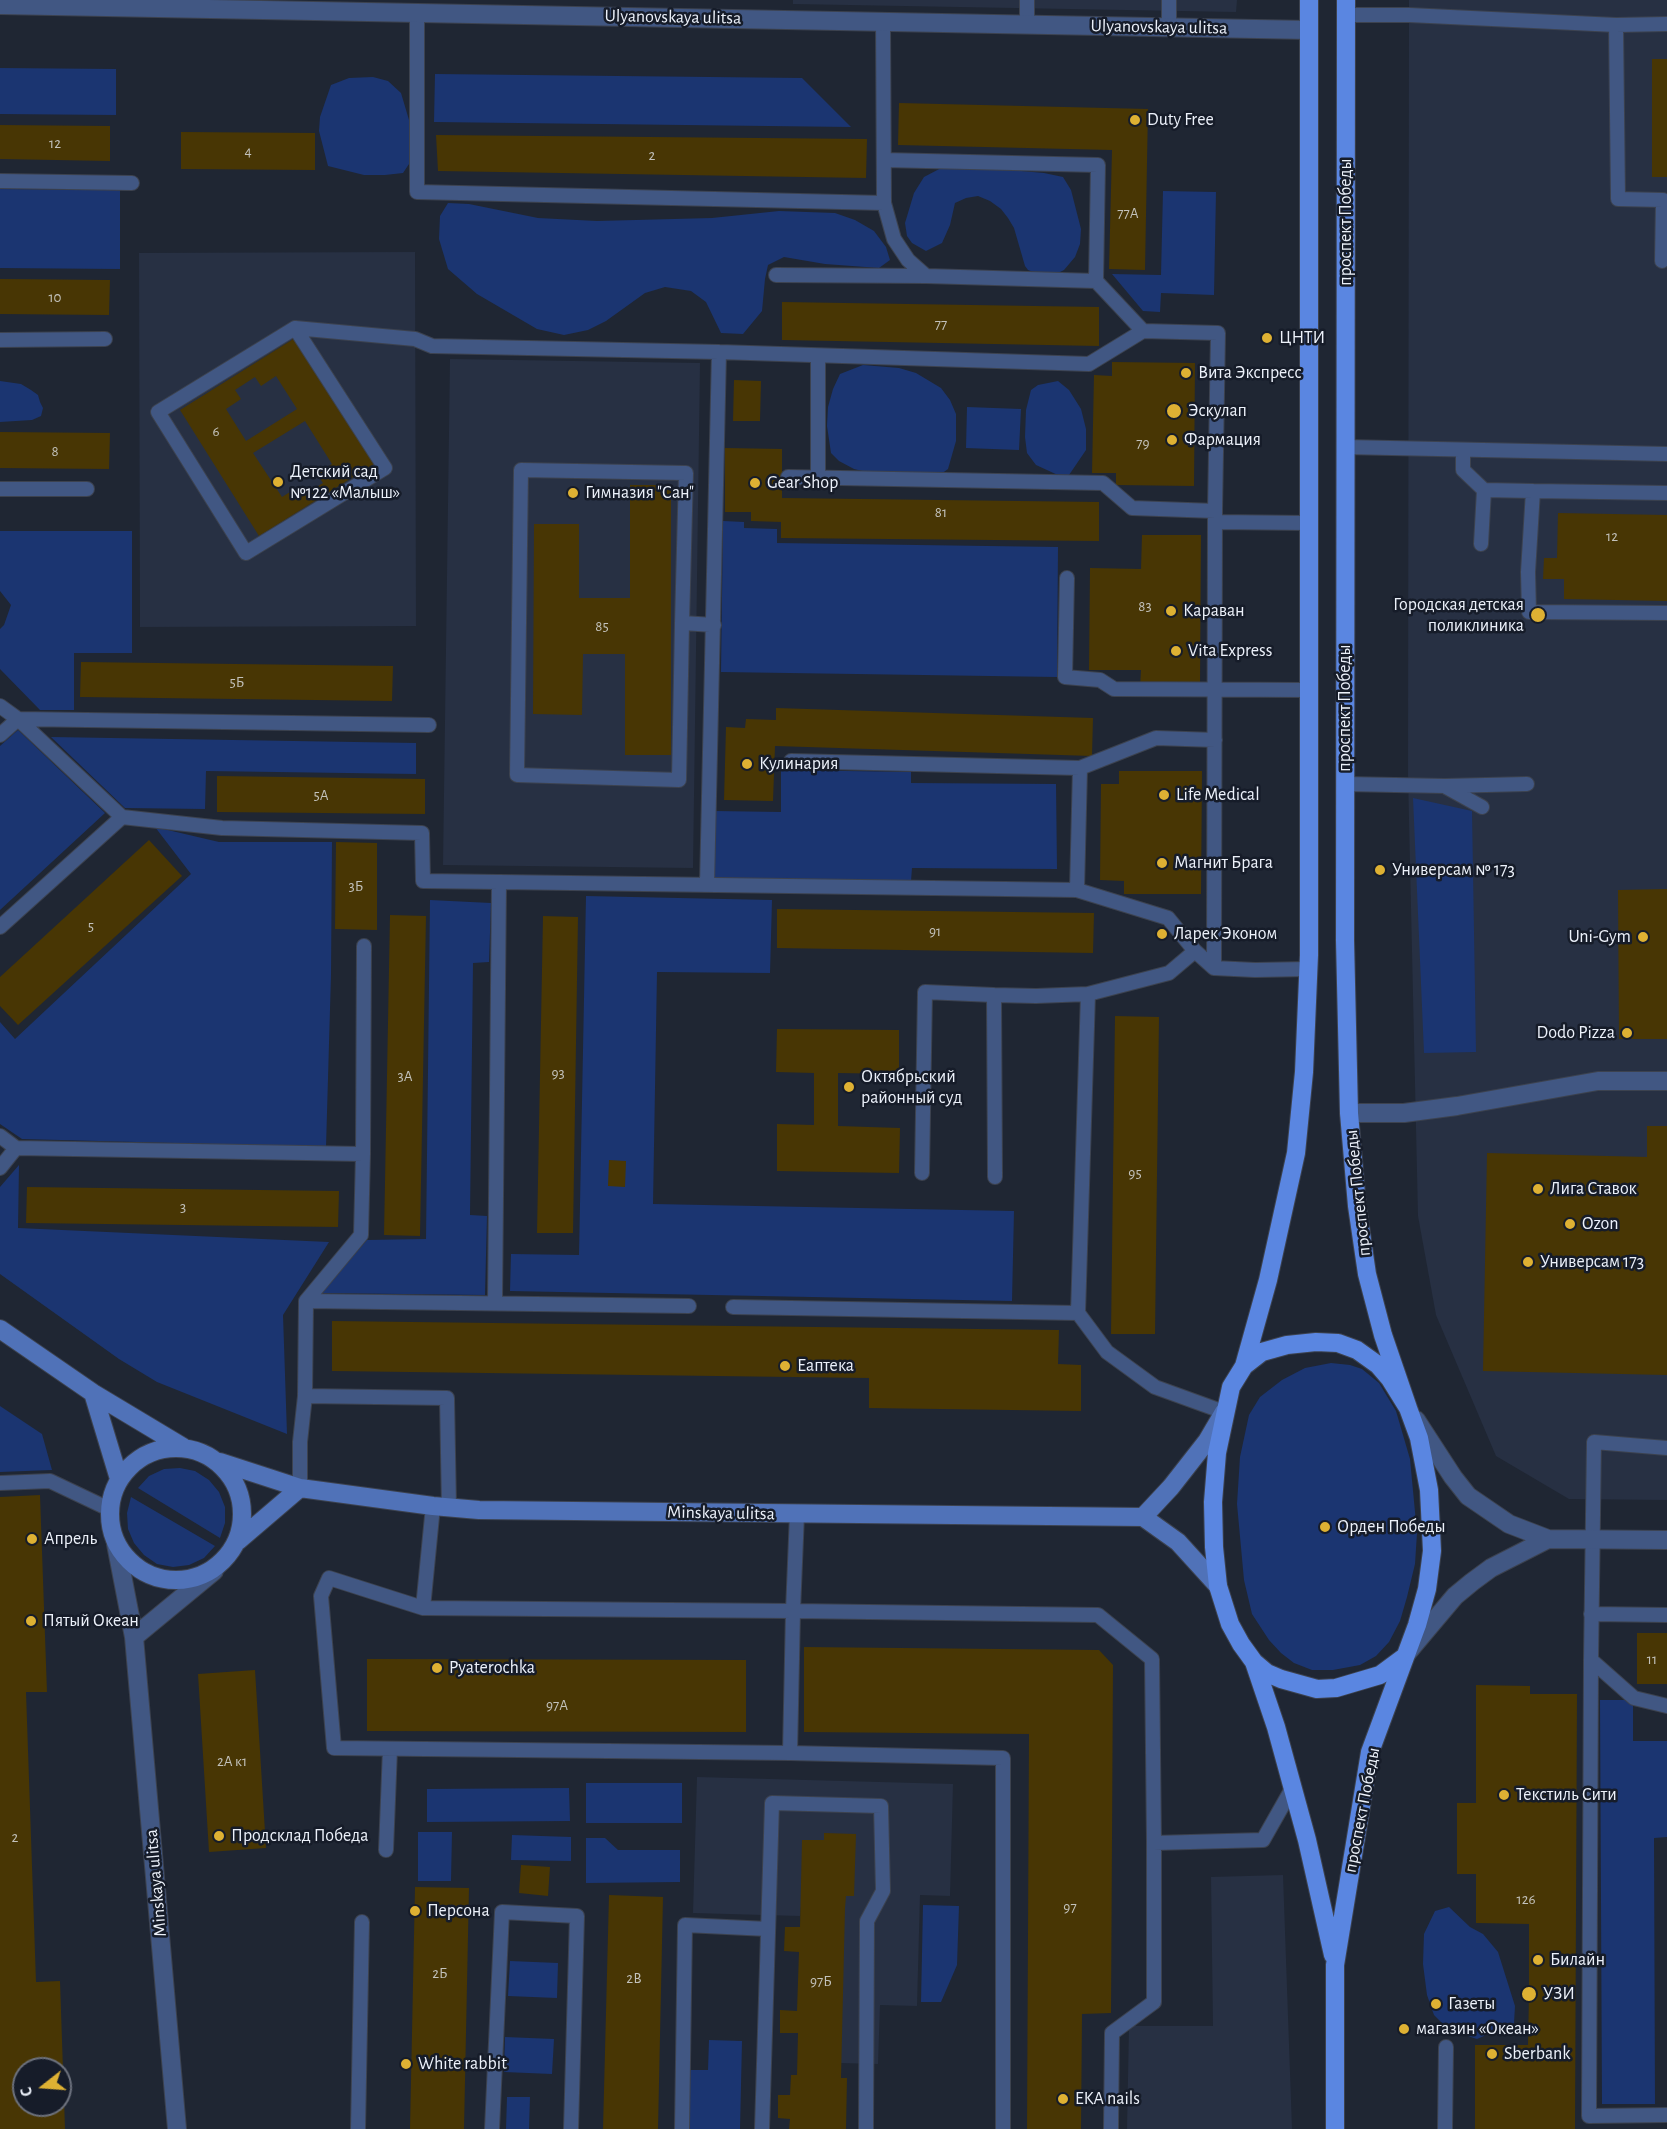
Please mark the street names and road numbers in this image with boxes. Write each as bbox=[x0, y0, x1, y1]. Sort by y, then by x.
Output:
street label: Ulyanovskaya ulitsa bbox=[604, 5, 742, 29]
street label: Ulyanovskaya ulitsa bbox=[1090, 15, 1228, 39]
street label: проспект Победы bbox=[1335, 158, 1357, 286]
street label: проспект Победы bbox=[1334, 644, 1356, 772]
street label: проспект Победы bbox=[1341, 1129, 1375, 1257]
street label: Minskaya ulitsa bbox=[667, 1501, 775, 1525]
street label: проспект Победы bbox=[1339, 1745, 1385, 1875]
street label: Minskaya ulitsa bbox=[141, 1828, 171, 1938]

